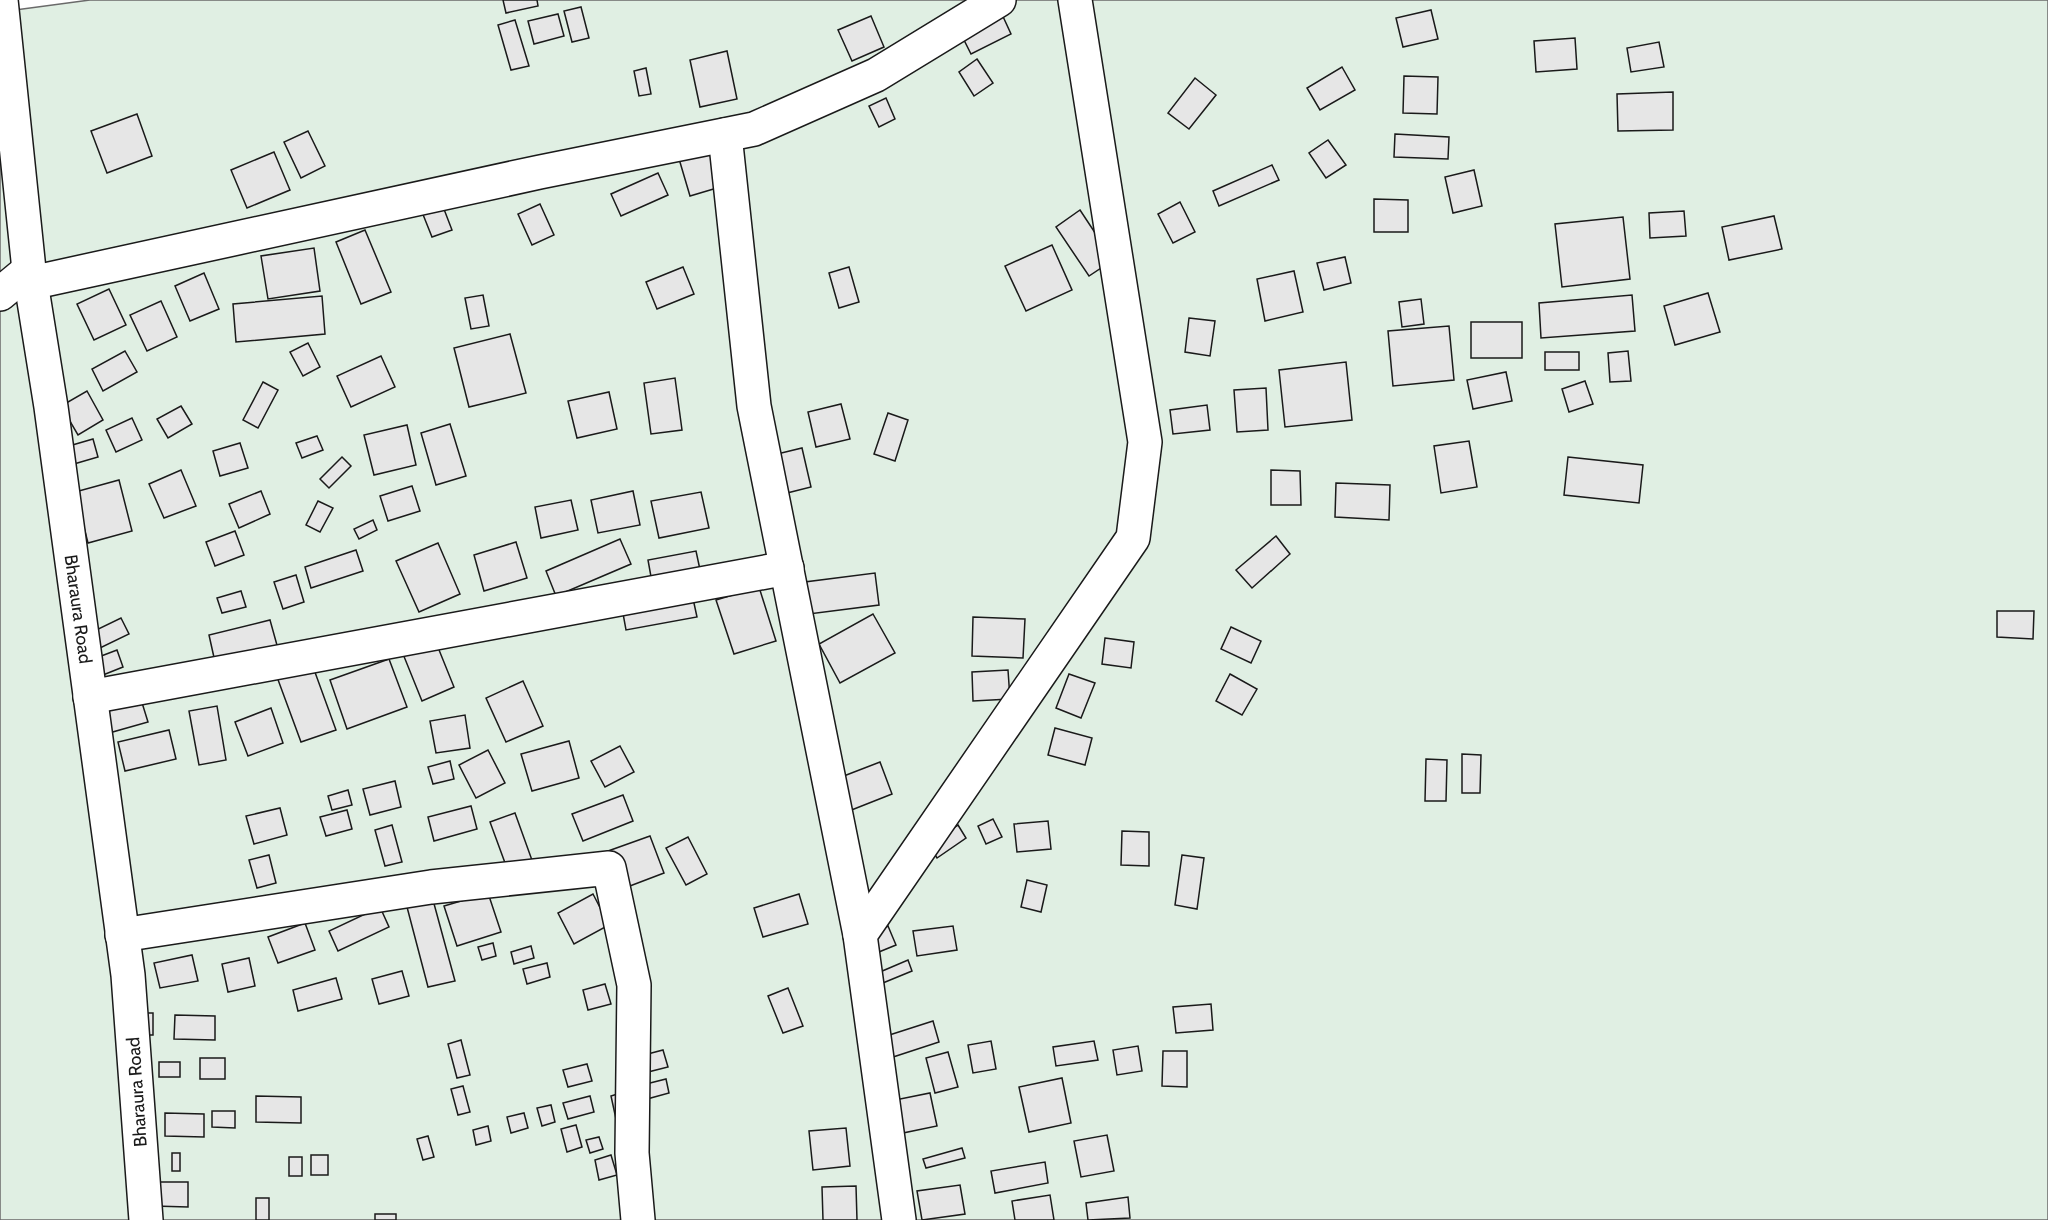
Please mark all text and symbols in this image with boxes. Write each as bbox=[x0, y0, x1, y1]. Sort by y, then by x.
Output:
street label: Bharaura Road bbox=[59, 553, 97, 665]
street label: Bharaura Road bbox=[122, 1036, 152, 1148]

